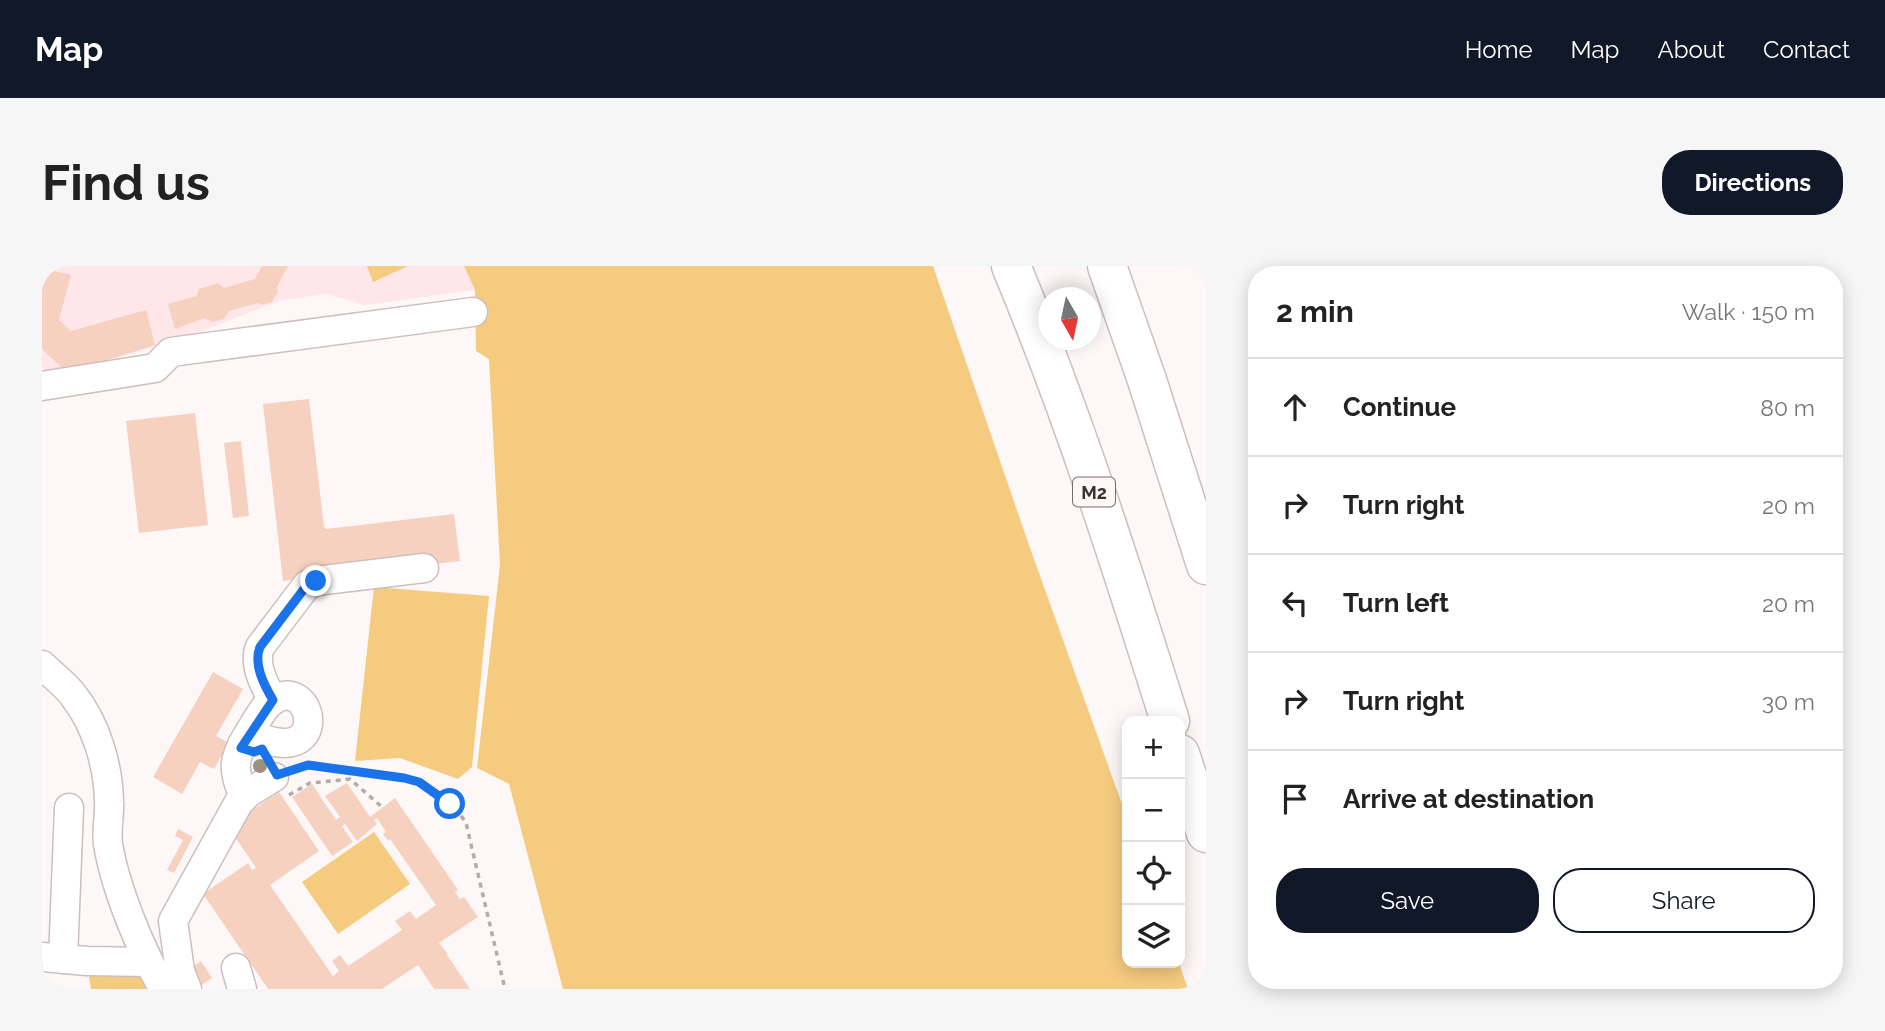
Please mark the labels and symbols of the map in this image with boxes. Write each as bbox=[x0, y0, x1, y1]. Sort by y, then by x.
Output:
north arrow bbox=[1038, 287, 1101, 350]
road number: M2 bbox=[1073, 477, 1115, 506]
route end bbox=[300, 565, 331, 596]
route start bbox=[434, 788, 465, 819]

